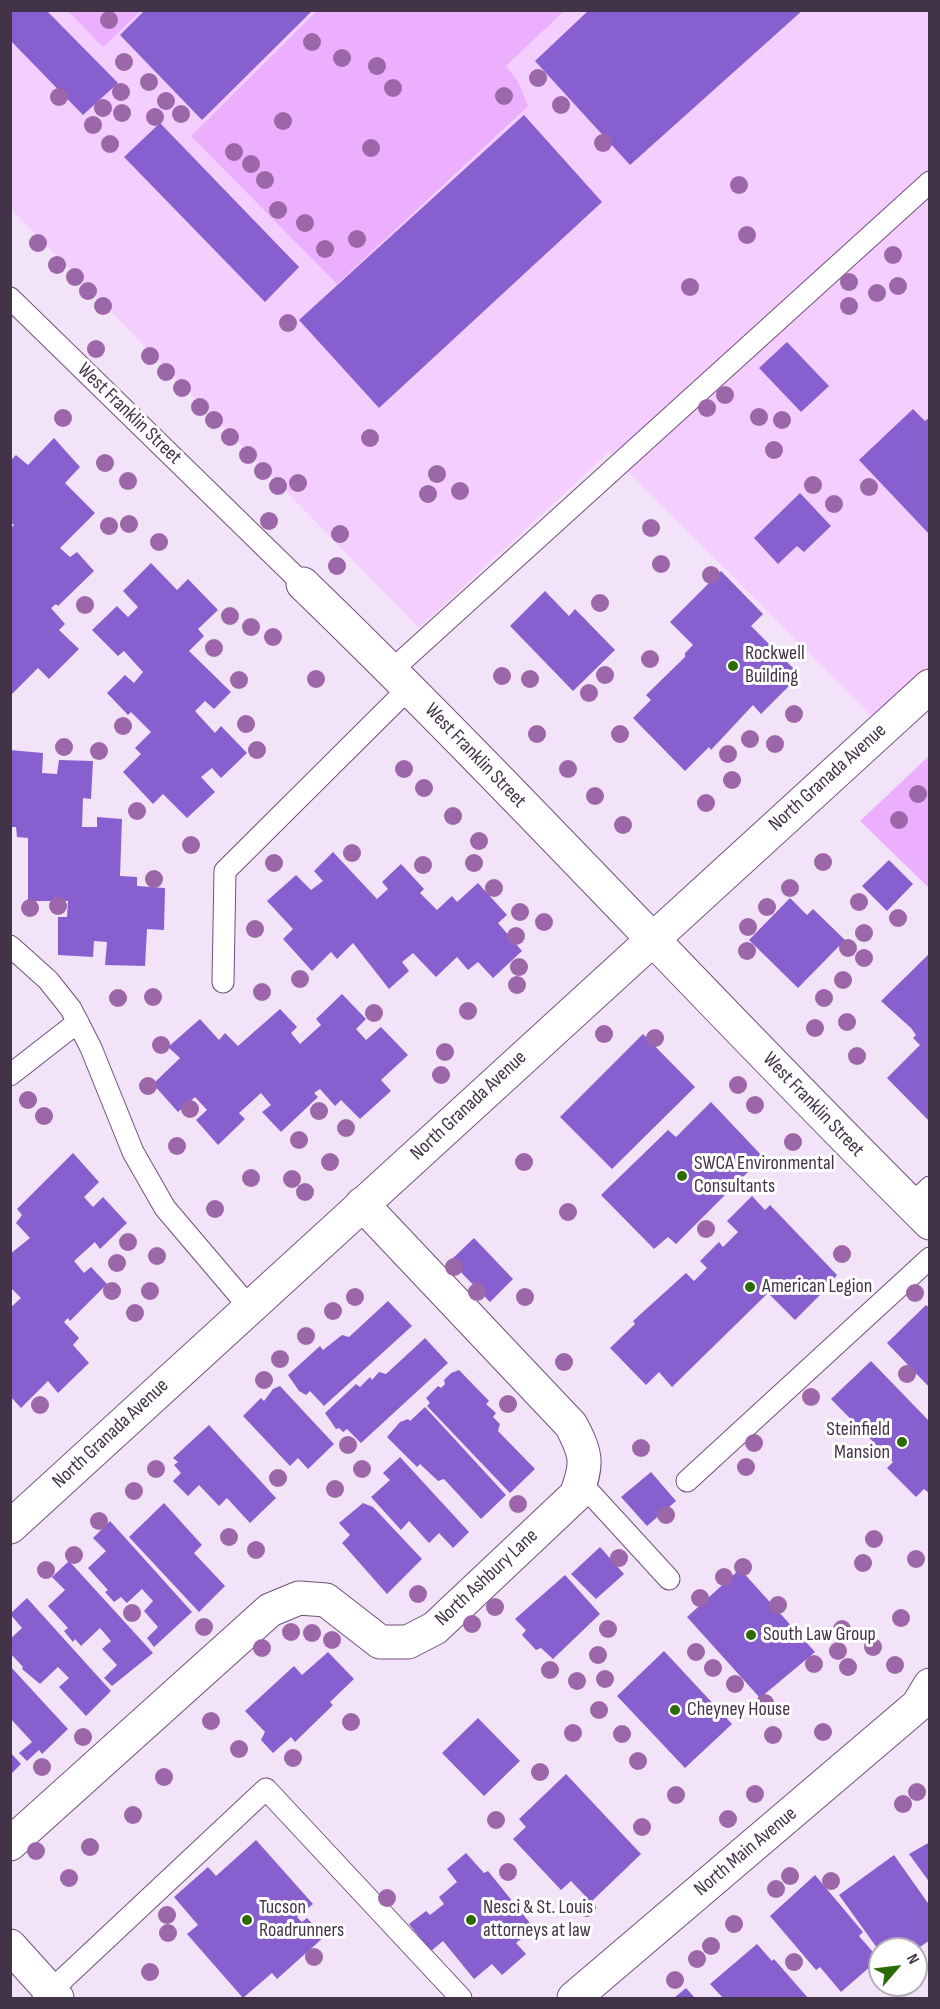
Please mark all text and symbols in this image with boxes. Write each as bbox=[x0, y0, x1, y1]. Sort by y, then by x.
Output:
street label: West Franklin Street bbox=[72, 358, 186, 470]
place label: Rockwell Building bbox=[745, 642, 805, 689]
marker: Rockwell Building bbox=[726, 659, 740, 673]
street label: West Franklin Street bbox=[419, 699, 531, 813]
street label: North Granada Avenue bbox=[764, 719, 892, 837]
street label: North Granada Avenue bbox=[406, 1046, 532, 1166]
street label: West Franklin Street bbox=[757, 1048, 869, 1162]
place label: SWCA Environmental Consultants bbox=[694, 1152, 834, 1199]
marker: SWCA Environmental Consultants bbox=[675, 1169, 689, 1183]
place label: American Legion bbox=[762, 1275, 872, 1299]
marker: American Legion bbox=[743, 1280, 757, 1294]
street label: North Granada Avenue bbox=[48, 1374, 174, 1494]
place label: Steinfield Mansion bbox=[826, 1418, 890, 1465]
marker: Steinfield Mansion bbox=[895, 1435, 909, 1449]
street label: North Ashbury Lane bbox=[431, 1524, 543, 1632]
place label: South Law Group bbox=[763, 1623, 876, 1647]
marker: South Law Group bbox=[744, 1628, 758, 1642]
place label: Cheyney House bbox=[687, 1698, 790, 1722]
marker: Cheyney House bbox=[668, 1703, 682, 1717]
street label: North Main Avenue bbox=[690, 1802, 802, 1902]
place label: Tucson Roadrunners bbox=[259, 1896, 344, 1943]
place label: Nesci & St. Louis attorneys at law bbox=[483, 1896, 593, 1943]
marker: Tucson Roadrunners bbox=[240, 1913, 254, 1927]
marker: Nesci & St. Louis attorneys at law bbox=[464, 1913, 478, 1927]
north arrow bbox=[868, 1937, 928, 1997]
text: N bbox=[902, 1951, 923, 1967]

